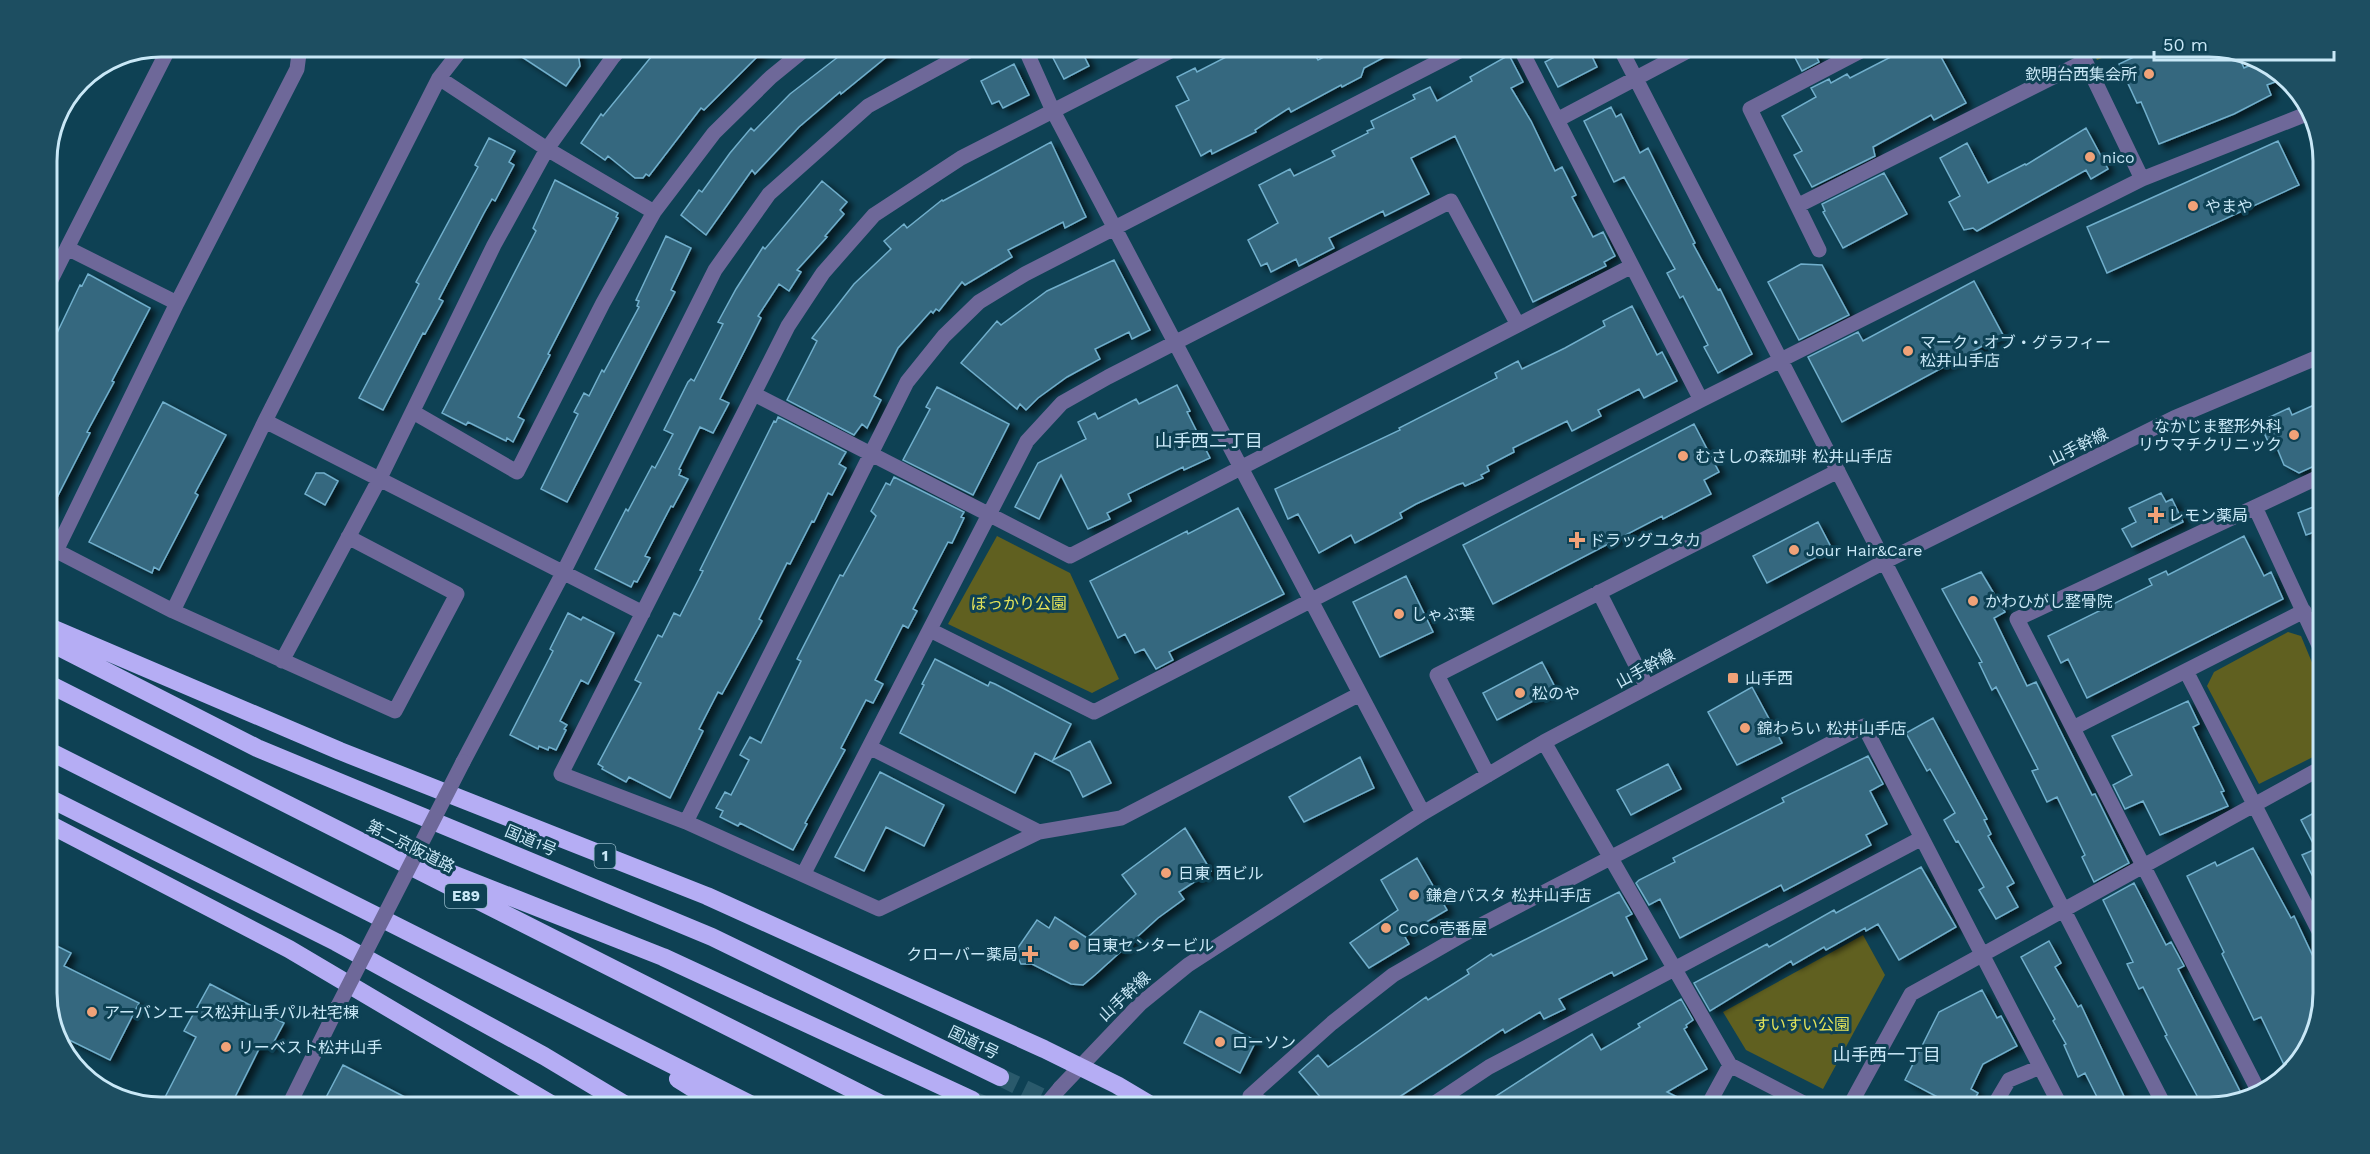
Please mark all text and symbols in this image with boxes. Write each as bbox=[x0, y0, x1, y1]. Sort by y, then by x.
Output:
scale bar bbox=[2154, 24, 2334, 62]
text: 50 m bbox=[2163, 34, 2208, 55]
place label: 欽明台西集会所 bbox=[2025, 65, 2137, 84]
marker: 欽明台西集会所 bbox=[2142, 67, 2156, 81]
place label: nico bbox=[2102, 148, 2135, 167]
marker: nico bbox=[2083, 150, 2097, 164]
place label: やまや bbox=[2205, 197, 2253, 216]
marker: やまや bbox=[2186, 199, 2200, 213]
place label: マーク・オブ・グラフィー 松井山手店 bbox=[1920, 333, 2111, 370]
marker: マーク・オブ・グラフィー 松井山手店 bbox=[1901, 344, 1915, 358]
place label: なかじま整形外科 リウマチクリニック bbox=[2138, 417, 2282, 454]
street label: 山手幹線 bbox=[2045, 424, 2111, 469]
marker: なかじま整形外科 リウマチクリニック bbox=[2287, 428, 2301, 442]
district label: 山手西二丁目 bbox=[1155, 430, 1263, 451]
place label: むさしの森珈琲 松井山手店 bbox=[1695, 447, 1892, 466]
marker: むさしの森珈琲 松井山手店 bbox=[1676, 449, 1690, 463]
place label: レモン薬局 bbox=[2168, 506, 2248, 525]
marker: レモン薬局 bbox=[2149, 508, 2163, 522]
place label: ドラッグユタカ bbox=[1589, 531, 1701, 550]
marker: ドラッグユタカ bbox=[1570, 533, 1584, 547]
place label: Jour Hair&Care bbox=[1806, 541, 1922, 560]
marker: Jour Hair&Care bbox=[1787, 543, 1801, 557]
place label: かわひがし整骨院 bbox=[1985, 592, 2113, 611]
park label: ぽっかり公園 bbox=[971, 594, 1067, 613]
marker: かわひがし整骨院 bbox=[1966, 594, 1980, 608]
place label: しゃぶ葉 bbox=[1411, 605, 1475, 624]
marker: しゃぶ葉 bbox=[1392, 607, 1406, 621]
street label: 山手幹線 bbox=[1613, 645, 1678, 692]
place label: 山手西 bbox=[1745, 669, 1793, 688]
marker: 山手西 bbox=[1726, 671, 1740, 685]
place label: 松のや bbox=[1532, 684, 1580, 703]
marker: 松のや bbox=[1513, 686, 1527, 700]
place label: 錦わらい 松井山手店 bbox=[1757, 719, 1906, 738]
marker: 錦わらい 松井山手店 bbox=[1738, 721, 1752, 735]
street label: 第二京阪道路 bbox=[364, 816, 458, 877]
street label: 国道1号 bbox=[502, 821, 559, 860]
road number: 1 bbox=[594, 844, 616, 868]
place label: 日東 西ビル bbox=[1178, 864, 1263, 883]
marker: 日東 西ビル bbox=[1159, 866, 1173, 880]
road number: E89 bbox=[445, 884, 487, 908]
place label: 鎌倉パスタ 松井山手店 bbox=[1426, 886, 1591, 905]
marker: 鎌倉パスタ 松井山手店 bbox=[1407, 888, 1421, 902]
place label: CoCo壱番屋 bbox=[1398, 919, 1487, 938]
marker: CoCo壱番屋 bbox=[1379, 921, 1393, 935]
place label: 日東センタービル bbox=[1086, 936, 1214, 955]
marker: 日東センタービル bbox=[1067, 938, 1081, 952]
place label: クローバー薬局 bbox=[906, 945, 1018, 964]
marker: クローバー薬局 bbox=[1023, 947, 1037, 961]
street label: 山手幹線 bbox=[1094, 968, 1154, 1025]
place label: アーバンエース松井山手パル社宅棟 bbox=[104, 1003, 359, 1022]
marker: アーバンエース松井山手パル社宅棟 bbox=[85, 1005, 99, 1019]
park label: すいすい公園 bbox=[1754, 1015, 1850, 1034]
street label: 国道1号 bbox=[945, 1022, 1002, 1063]
place label: ローソン bbox=[1232, 1033, 1296, 1052]
marker: ローソン bbox=[1213, 1035, 1227, 1049]
place label: リーベスト松井山手 bbox=[238, 1038, 382, 1057]
marker: リーベスト松井山手 bbox=[219, 1040, 233, 1054]
district label: 山手西一丁目 bbox=[1833, 1044, 1941, 1065]

